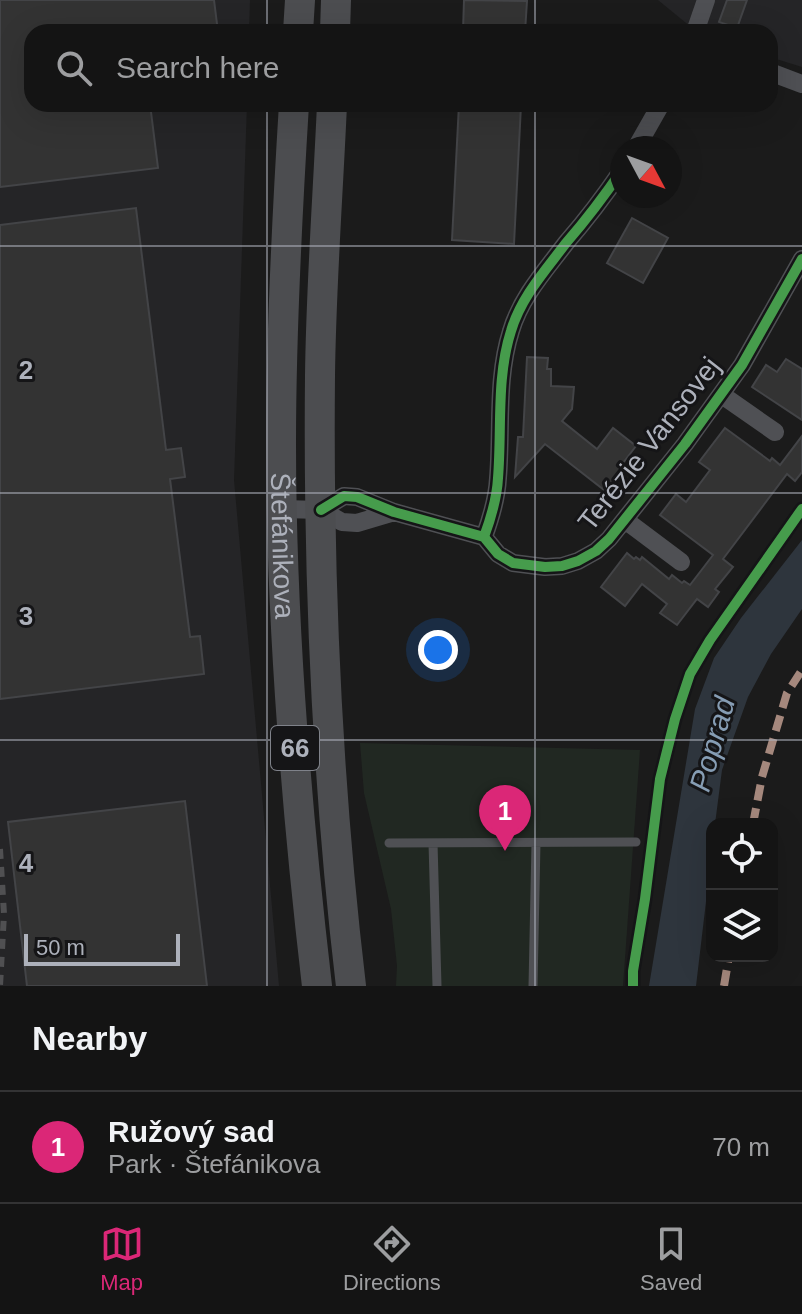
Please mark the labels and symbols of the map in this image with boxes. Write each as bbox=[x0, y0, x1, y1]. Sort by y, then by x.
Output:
north arrow bbox=[610, 136, 682, 208]
street label: Terézie Vansovej bbox=[572, 351, 726, 537]
text: 2 bbox=[19, 355, 33, 385]
street label: Štefánikova bbox=[266, 472, 301, 620]
text: 3 bbox=[19, 601, 33, 631]
your location bbox=[418, 630, 458, 670]
water label: Poprad bbox=[683, 692, 742, 795]
road number: 66 bbox=[271, 726, 319, 770]
pin: 1 bbox=[479, 785, 531, 851]
text: 4 bbox=[19, 848, 34, 878]
scale bar bbox=[24, 930, 180, 966]

